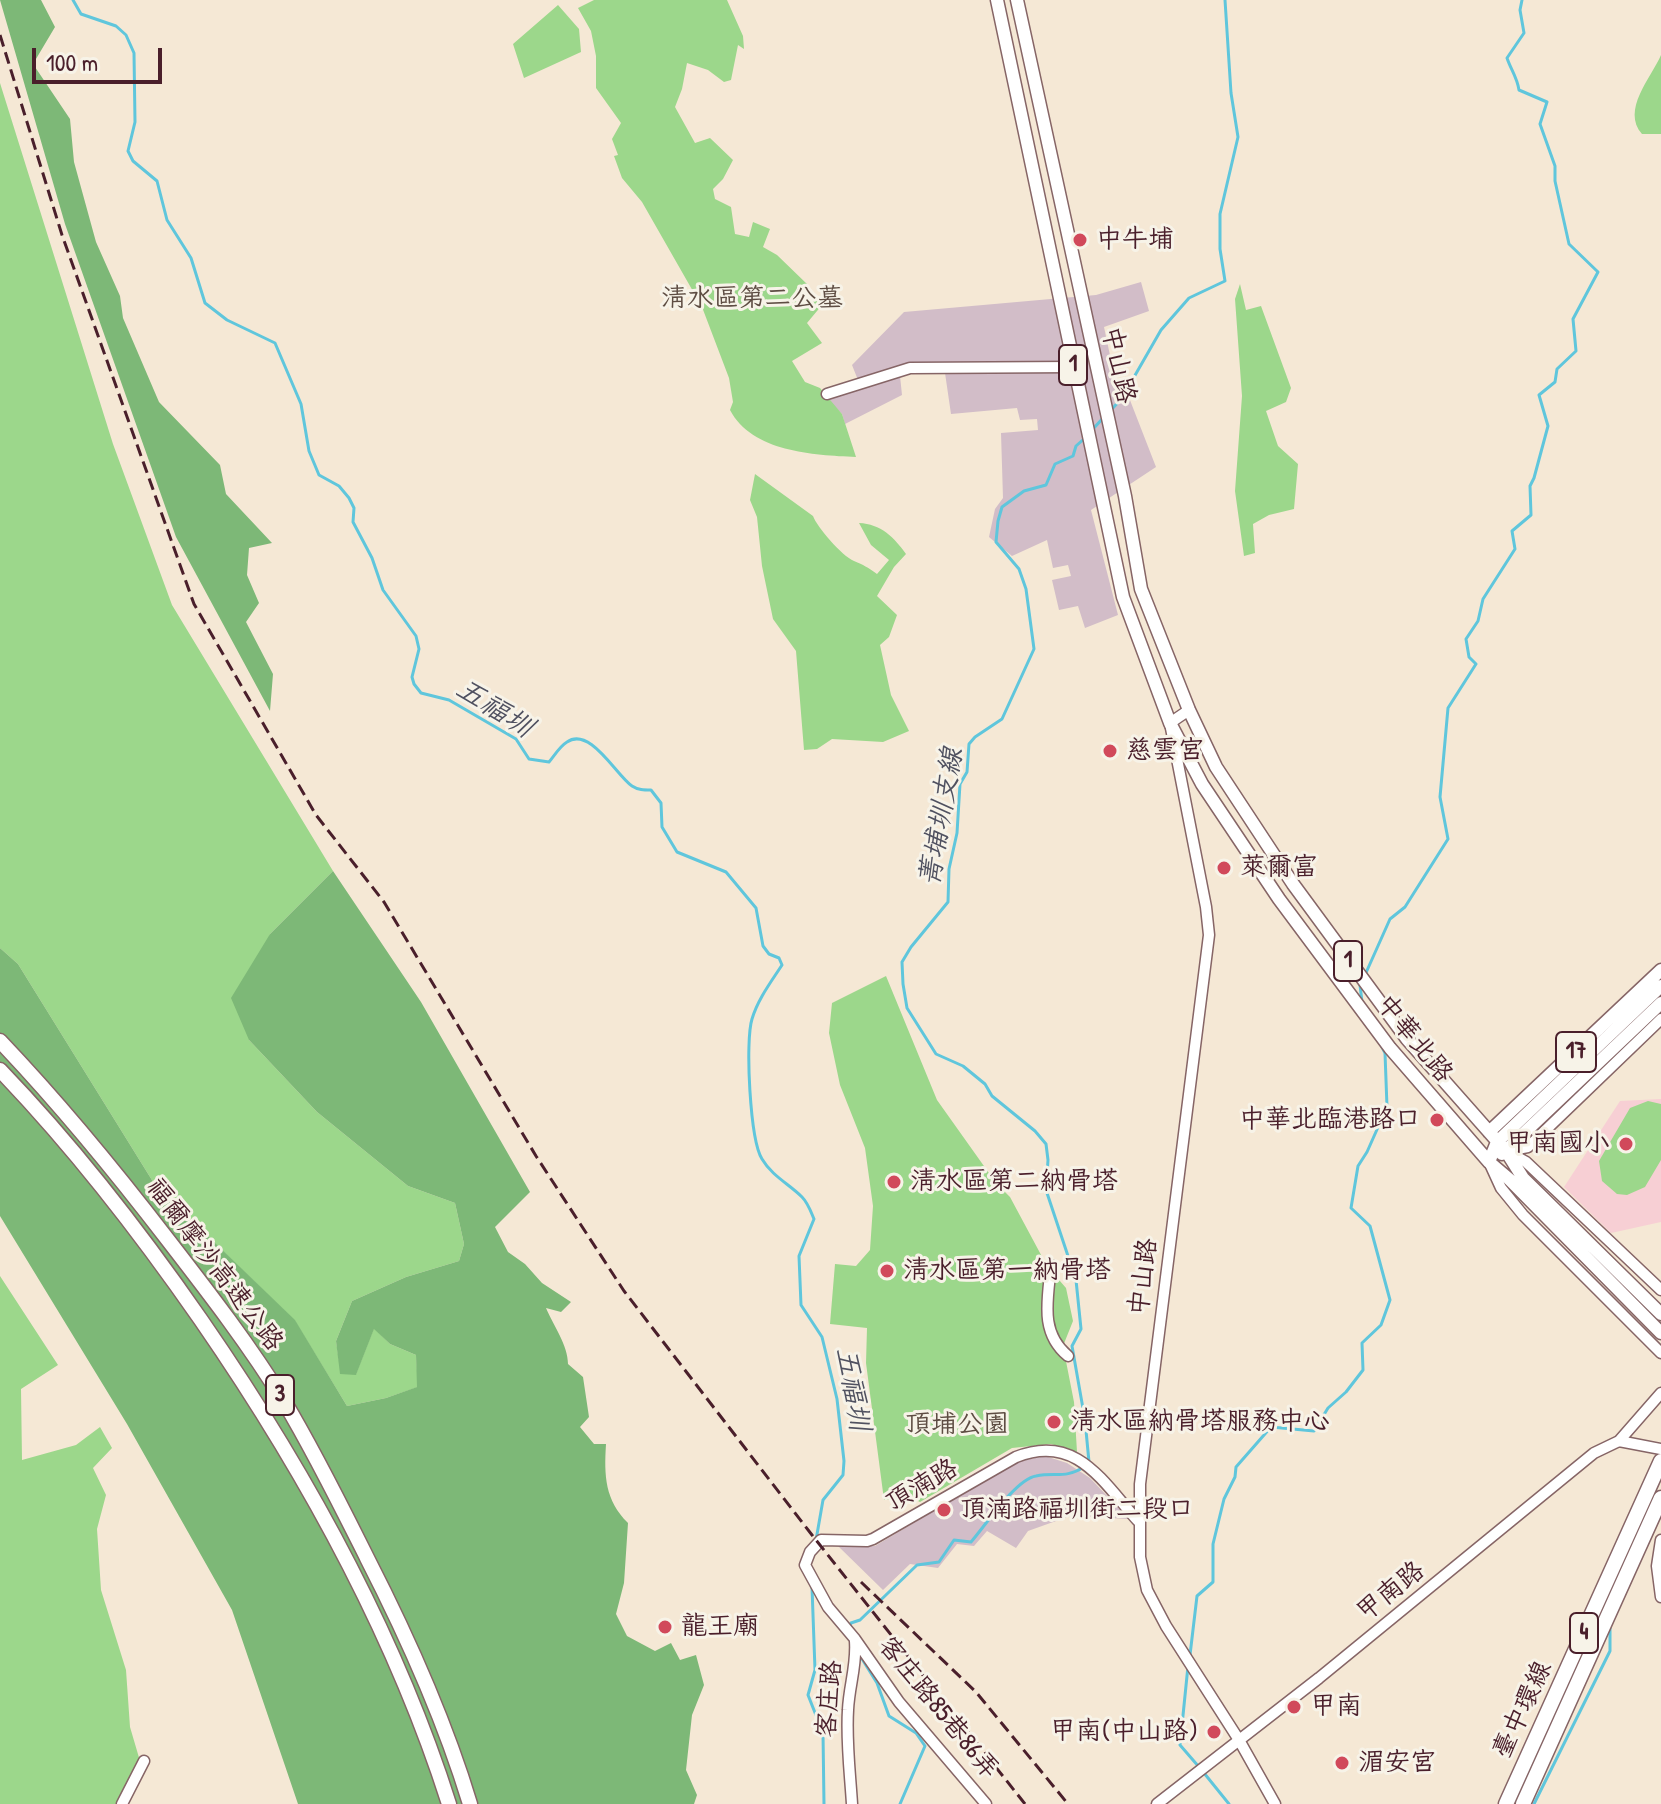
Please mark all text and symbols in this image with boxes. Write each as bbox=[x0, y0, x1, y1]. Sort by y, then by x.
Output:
scale bar bbox=[36, 32, 166, 82]
text: 100 m bbox=[46, 46, 98, 78]
place label: 中牛埔 bbox=[1096, 224, 1174, 256]
marker: 中牛埔 bbox=[1071, 231, 1089, 249]
park label: 清水區第二公墓 bbox=[661, 283, 843, 315]
street label: 中山路 bbox=[1095, 324, 1141, 406]
road number: 1 bbox=[1059, 345, 1087, 385]
water label: 五福圳 bbox=[449, 672, 539, 746]
place label: 慈雲宮 bbox=[1126, 735, 1204, 767]
marker: 慈雲宮 bbox=[1101, 742, 1119, 760]
water label: 菁埔圳支線 bbox=[913, 745, 971, 889]
place label: 萊爾富 bbox=[1240, 852, 1318, 884]
marker: 萊爾富 bbox=[1215, 859, 1233, 877]
road number: 1 bbox=[1334, 941, 1362, 981]
street label: 中華北路 bbox=[1369, 989, 1459, 1089]
road number: 17 bbox=[1556, 1032, 1596, 1072]
place label: 中華北臨港路口 bbox=[1239, 1104, 1421, 1136]
marker: 中華北臨港路口 bbox=[1428, 1111, 1446, 1129]
place label: 甲南國小 bbox=[1506, 1128, 1610, 1160]
marker: 甲南國小 bbox=[1617, 1135, 1635, 1153]
place label: 清水區第二納骨塔 bbox=[910, 1166, 1118, 1198]
street label: 福爾摩沙高速公路 bbox=[139, 1173, 289, 1357]
marker: 清水區第二納骨塔 bbox=[885, 1173, 903, 1191]
street label: 中山路 bbox=[1124, 1236, 1164, 1318]
place label: 清水區第一納骨塔 bbox=[903, 1255, 1111, 1287]
marker: 清水區第一納骨塔 bbox=[878, 1262, 896, 1280]
water label: 五福圳 bbox=[828, 1345, 876, 1433]
road number: 3 bbox=[266, 1375, 294, 1415]
place label: 清水區納骨塔服務中心 bbox=[1070, 1406, 1330, 1438]
park label: 頂埔公園 bbox=[905, 1409, 1009, 1441]
marker: 清水區納骨塔服務中心 bbox=[1045, 1413, 1063, 1431]
street label: 頂湳路 bbox=[880, 1453, 964, 1519]
place label: 頂湳路福圳街二段口 bbox=[960, 1494, 1194, 1526]
marker: 頂湳路福圳街二段口 bbox=[935, 1501, 953, 1519]
street label: 甲南路 bbox=[1351, 1555, 1431, 1629]
place label: 龍王廟 bbox=[681, 1611, 759, 1643]
road number: 4 bbox=[1570, 1613, 1598, 1653]
marker: 龍王廟 bbox=[656, 1618, 674, 1636]
street label: 客庄路85巷86弄 bbox=[871, 1631, 1005, 1785]
street label: 臺中環線 bbox=[1487, 1656, 1559, 1764]
street label: 客庄路 bbox=[811, 1659, 849, 1739]
place label: 甲南 bbox=[1310, 1691, 1362, 1723]
marker: 甲南 bbox=[1285, 1698, 1303, 1716]
place label: 甲南(中山路) bbox=[1050, 1716, 1198, 1748]
marker: 甲南(中山路) bbox=[1205, 1723, 1223, 1741]
place label: 湄安宮 bbox=[1358, 1747, 1436, 1779]
marker: 湄安宮 bbox=[1333, 1754, 1351, 1772]

